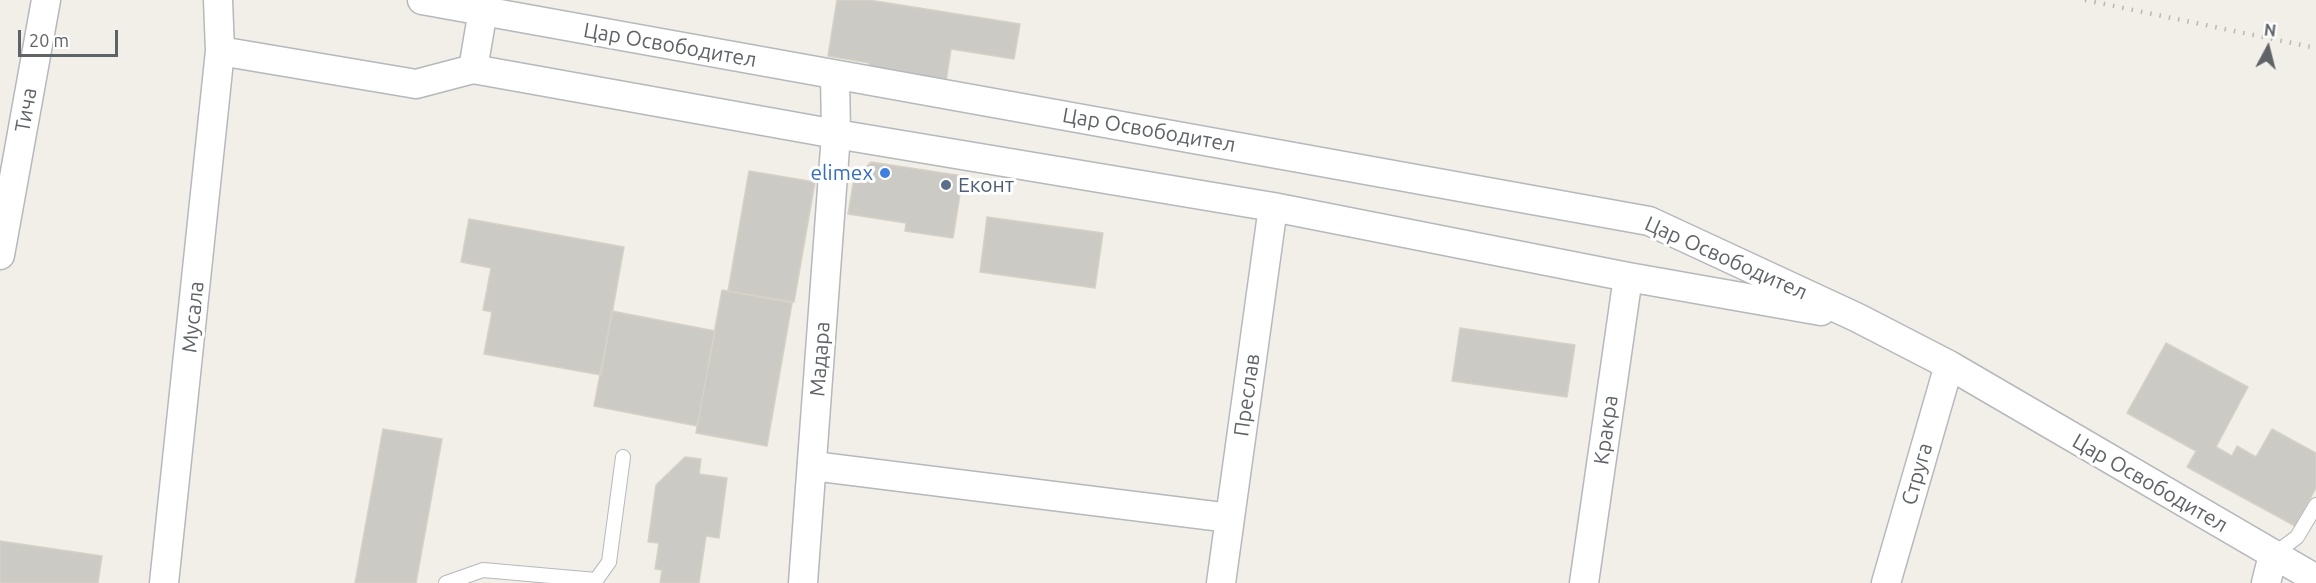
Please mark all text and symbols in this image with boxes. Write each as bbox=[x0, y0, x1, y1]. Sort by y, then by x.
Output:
street label: Цар Освободител bbox=[582, 17, 758, 73]
scale bar bbox=[21, 18, 122, 56]
north arrow bbox=[2238, 18, 2298, 78]
text: N bbox=[2263, 20, 2277, 40]
text: 20 m bbox=[29, 30, 69, 50]
street label: Тича bbox=[10, 86, 42, 134]
street label: Цар Освободител bbox=[1061, 102, 1237, 158]
place label: elimex bbox=[810, 160, 873, 186]
marker: elimex bbox=[878, 166, 892, 180]
place label: Еконт bbox=[958, 172, 1014, 198]
marker: Еконт bbox=[939, 178, 953, 192]
street label: Цар Освободител bbox=[1641, 211, 1811, 305]
street label: Мусала bbox=[177, 280, 209, 354]
street label: Мадара bbox=[805, 321, 835, 397]
street label: Преслав bbox=[1229, 352, 1265, 438]
street label: Кракра bbox=[1589, 394, 1623, 466]
street label: Цар Освободител bbox=[2068, 428, 2232, 538]
street label: Струга bbox=[1896, 440, 1938, 508]

